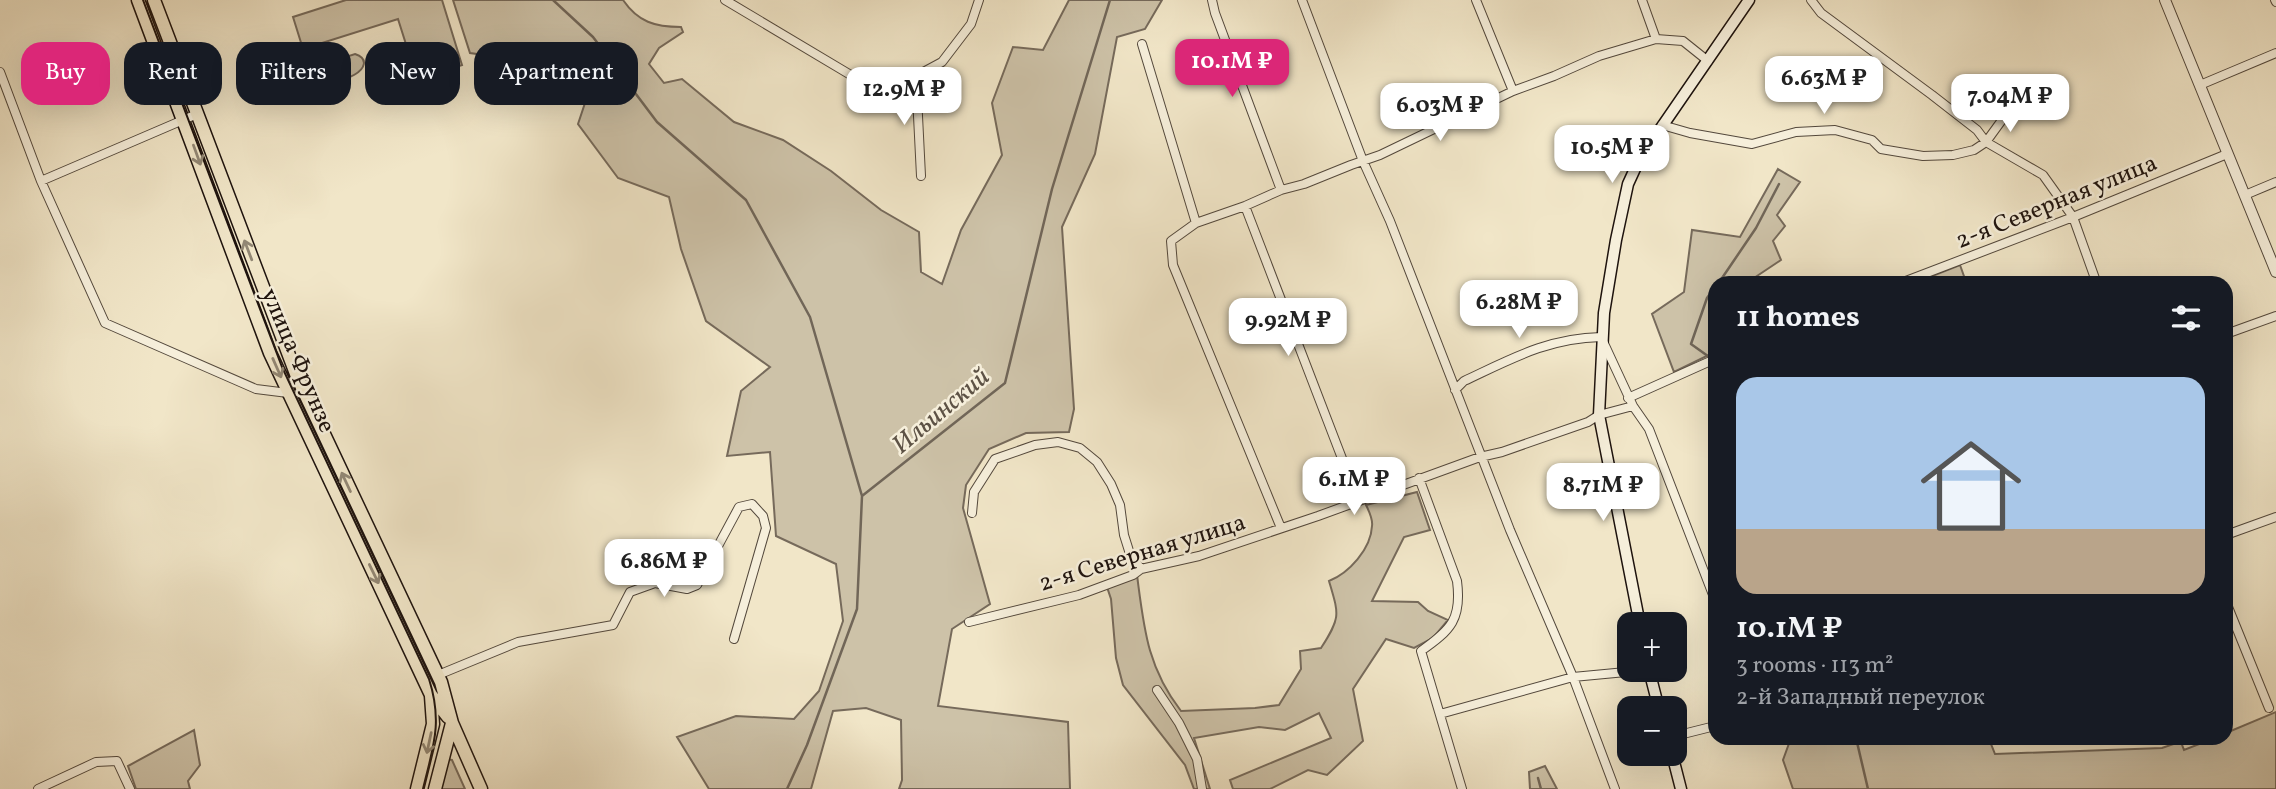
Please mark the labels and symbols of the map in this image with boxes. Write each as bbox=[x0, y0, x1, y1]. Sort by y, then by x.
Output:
pin: 10.1M ₽ bbox=[1167, 40, 1297, 99]
pin: 6.63M ₽ bbox=[1759, 57, 1889, 116]
pin: 12.9M ₽ bbox=[839, 68, 969, 127]
pin: 7.04M ₽ bbox=[1945, 74, 2075, 134]
pin: 6.03M ₽ bbox=[1375, 83, 1505, 143]
pin: 10.5M ₽ bbox=[1547, 125, 1677, 185]
one-way arrow bbox=[191, 144, 204, 166]
street label: 2-я Северная улица bbox=[1951, 147, 2163, 259]
one-way arrow bbox=[241, 239, 254, 261]
pin: 6.28M ₽ bbox=[1454, 280, 1584, 340]
street label: улица Фрунзе bbox=[251, 283, 343, 438]
pin: 9.92M ₽ bbox=[1223, 298, 1353, 358]
one-way arrow bbox=[271, 357, 284, 379]
water label: Ильинский bbox=[885, 360, 998, 463]
pin: 6.1M ₽ bbox=[1297, 458, 1411, 517]
pin: 8.71M ₽ bbox=[1538, 463, 1668, 523]
one-way arrow bbox=[339, 472, 352, 493]
street label: 2-я Северная улица bbox=[1035, 506, 1250, 602]
pin: 6.86M ₽ bbox=[599, 540, 729, 599]
one-way arrow bbox=[368, 563, 381, 584]
one-way arrow bbox=[422, 731, 435, 754]

